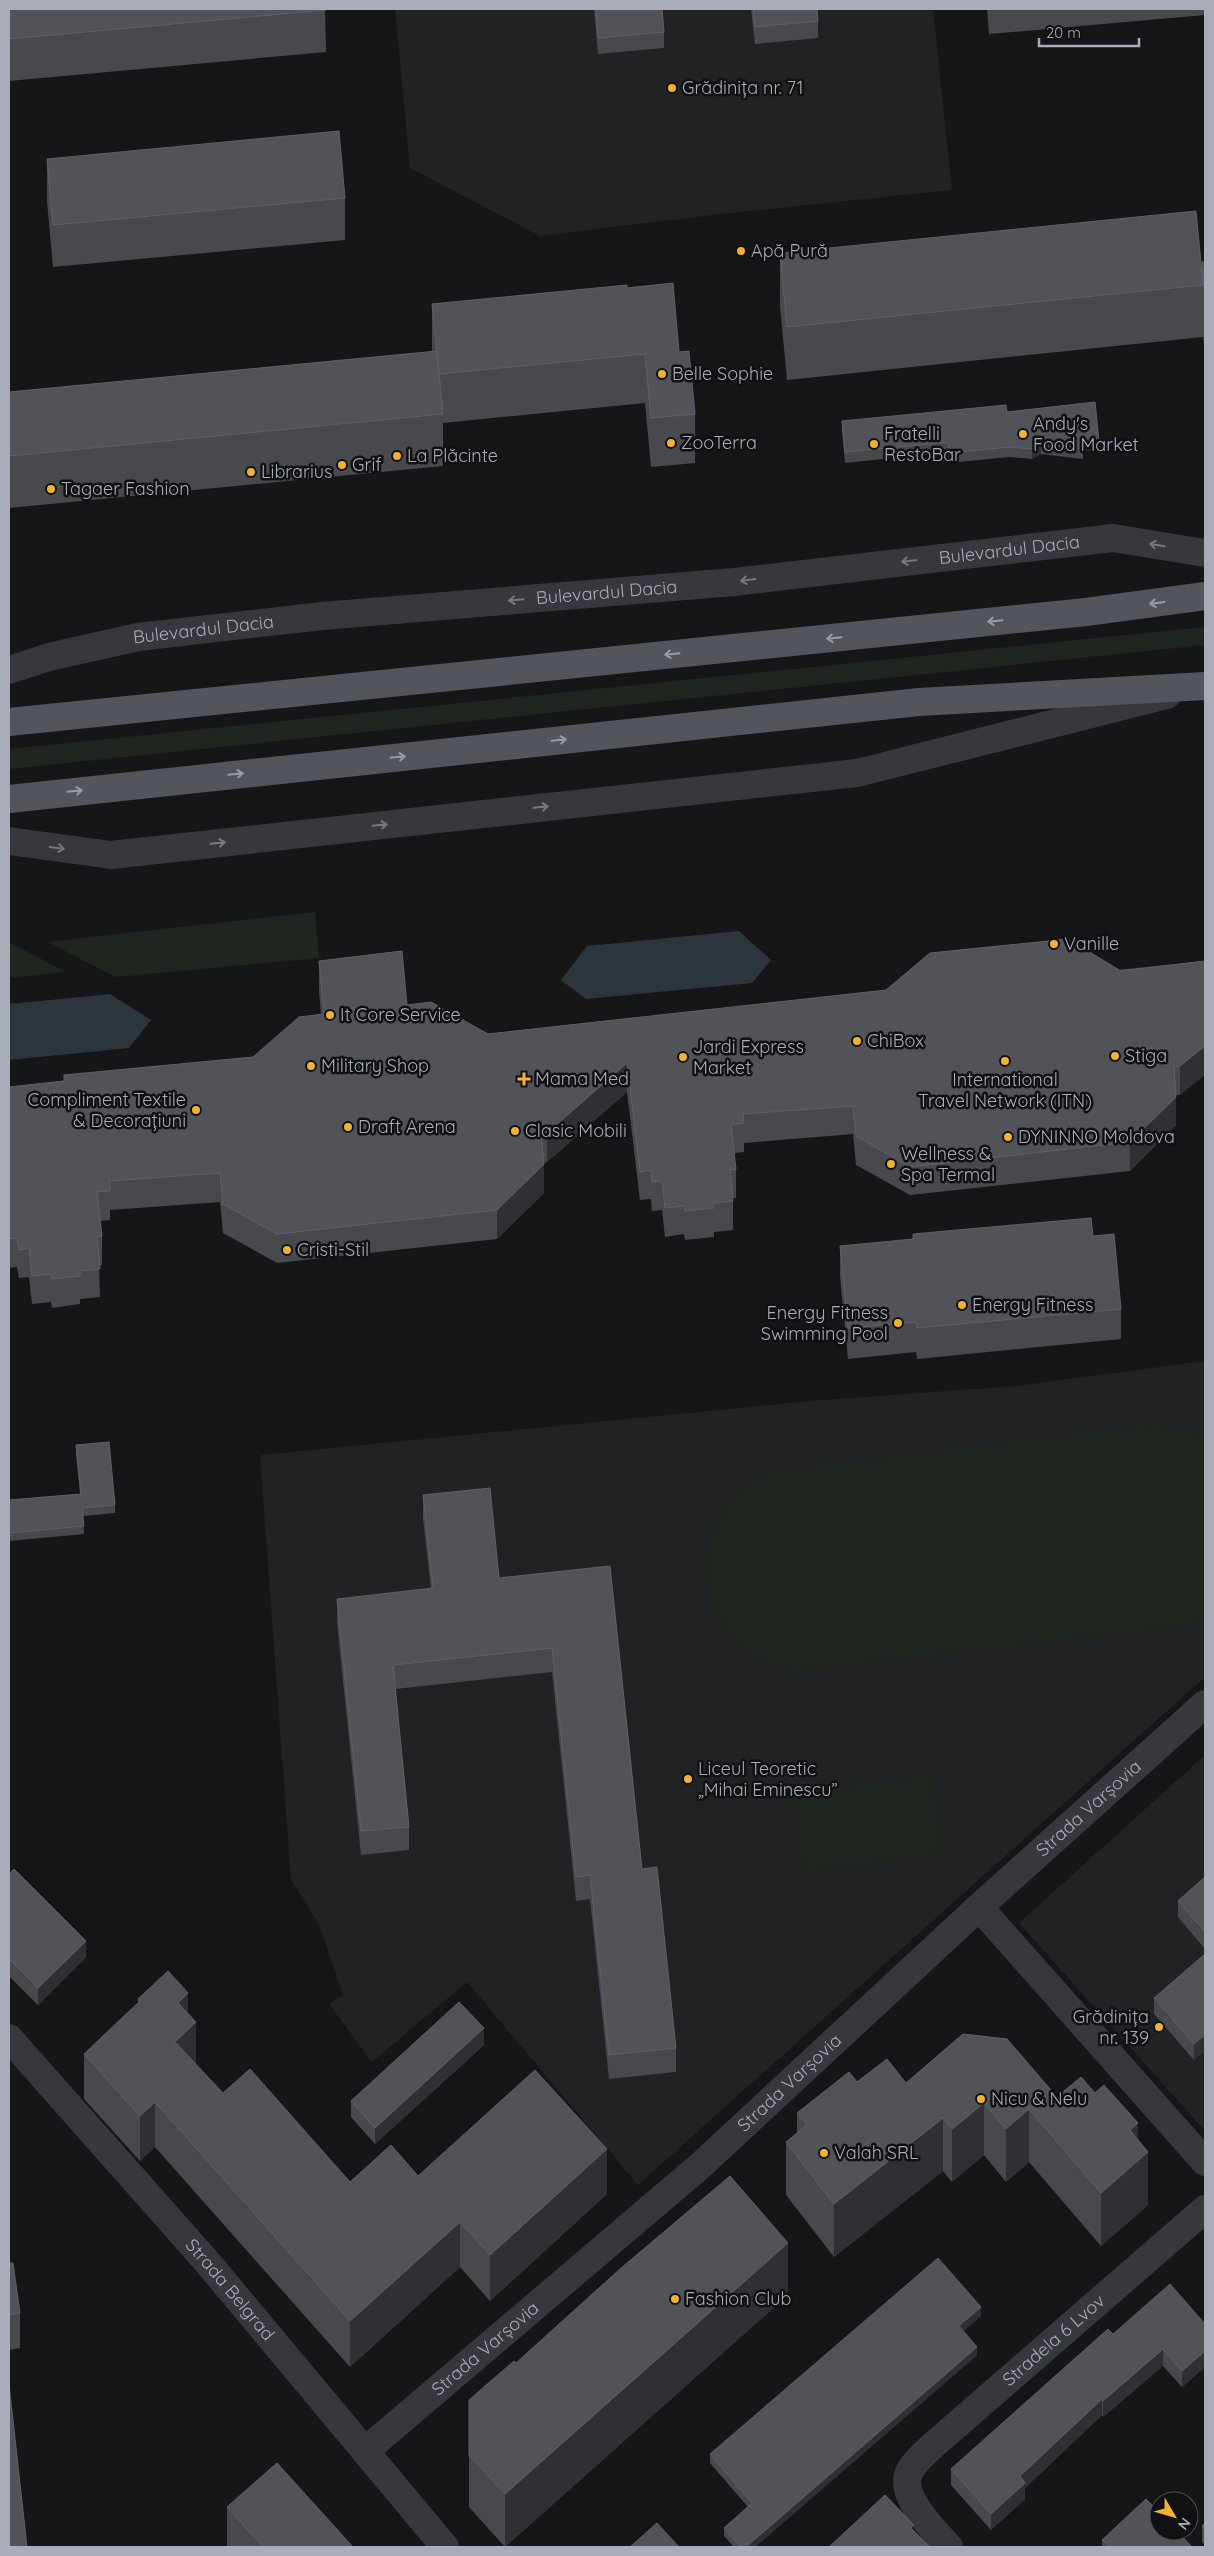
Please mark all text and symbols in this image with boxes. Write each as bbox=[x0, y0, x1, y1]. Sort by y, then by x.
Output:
scale bar bbox=[1039, 15, 1139, 47]
text: 20 m bbox=[1046, 23, 1081, 42]
place label: Grădinița nr. 71 bbox=[682, 76, 803, 99]
marker: Grădinița nr. 71 bbox=[666, 82, 678, 94]
place label: Apă Pură bbox=[751, 239, 828, 262]
marker: Apă Pură bbox=[735, 245, 747, 257]
place label: Belle Sophie bbox=[672, 362, 773, 385]
marker: Belle Sophie bbox=[656, 368, 668, 380]
place label: Andy's Food Market bbox=[1033, 412, 1139, 456]
place label: Fratelli RestoBar bbox=[884, 422, 961, 466]
marker: Andy's Food Market bbox=[1017, 428, 1029, 440]
place label: ZooTerra bbox=[681, 431, 757, 454]
marker: ZooTerra bbox=[665, 437, 677, 449]
marker: Fratelli RestoBar bbox=[868, 438, 880, 450]
place label: La Plăcinte bbox=[407, 444, 498, 467]
marker: La Plăcinte bbox=[391, 450, 403, 462]
place label: Grif bbox=[352, 453, 382, 476]
marker: Grif bbox=[336, 459, 348, 471]
place label: Librarius bbox=[261, 460, 332, 483]
marker: Librarius bbox=[245, 466, 257, 478]
place label: Tagaer Fashion bbox=[61, 477, 190, 500]
marker: Tagaer Fashion bbox=[45, 483, 57, 495]
street label: Bulevardul Dacia bbox=[938, 530, 1081, 569]
one-way arrow bbox=[1150, 540, 1166, 550]
one-way arrow bbox=[901, 556, 917, 566]
street label: Bulevardul Dacia bbox=[535, 575, 678, 609]
one-way arrow bbox=[740, 575, 756, 585]
one-way arrow bbox=[508, 595, 524, 605]
one-way arrow bbox=[1149, 598, 1165, 608]
street label: Bulevardul Dacia bbox=[132, 610, 275, 648]
one-way arrow bbox=[988, 616, 1004, 626]
one-way arrow bbox=[826, 633, 842, 643]
one-way arrow bbox=[664, 649, 680, 659]
one-way arrow bbox=[551, 735, 567, 745]
one-way arrow bbox=[389, 752, 405, 762]
one-way arrow bbox=[228, 769, 244, 779]
one-way arrow bbox=[66, 786, 82, 795]
one-way arrow bbox=[533, 803, 549, 812]
one-way arrow bbox=[372, 820, 388, 830]
one-way arrow bbox=[210, 838, 226, 848]
one-way arrow bbox=[49, 843, 65, 853]
place label: Vanille bbox=[1064, 932, 1119, 955]
marker: Vanille bbox=[1048, 938, 1060, 950]
place label: It Core Service bbox=[340, 1003, 461, 1026]
marker: It Core Service bbox=[324, 1009, 336, 1021]
place label: ChiBox bbox=[867, 1029, 924, 1052]
place label: Jardi Express Market bbox=[693, 1035, 804, 1079]
marker: ChiBox bbox=[851, 1035, 863, 1047]
place label: Stiga bbox=[1125, 1044, 1167, 1067]
marker: Stiga bbox=[1109, 1050, 1121, 1062]
marker: Jardi Express Market bbox=[677, 1051, 689, 1063]
place label: Military Shop bbox=[321, 1054, 429, 1077]
marker: International Travel Network (ITN) bbox=[999, 1055, 1011, 1067]
marker: Military Shop bbox=[305, 1060, 317, 1072]
place label: Mama Med bbox=[535, 1067, 629, 1090]
place label: International Travel Network (ITN) bbox=[918, 1068, 1092, 1112]
marker: Mama Med bbox=[517, 1072, 531, 1086]
place label: Compliment Textile & Decorațiuni bbox=[28, 1088, 186, 1132]
marker: Compliment Textile & Decorațiuni bbox=[190, 1104, 202, 1116]
place label: Draft Arena bbox=[358, 1115, 456, 1138]
place label: Clasic Mobili bbox=[525, 1119, 627, 1142]
marker: Draft Arena bbox=[342, 1121, 354, 1133]
marker: Clasic Mobili bbox=[509, 1125, 521, 1137]
place label: DYNINNO Moldova bbox=[1018, 1125, 1175, 1148]
marker: DYNINNO Moldova bbox=[1002, 1131, 1014, 1143]
place label: Wellness & Spa Termal bbox=[901, 1142, 995, 1186]
marker: Wellness & Spa Termal bbox=[885, 1158, 897, 1170]
place label: Cristi-Stil bbox=[297, 1238, 369, 1261]
marker: Cristi-Stil bbox=[281, 1244, 293, 1256]
place label: Energy Fitness bbox=[972, 1293, 1093, 1316]
marker: Energy Fitness bbox=[956, 1299, 968, 1311]
place label: Energy Fitness Swimming Pool bbox=[761, 1301, 888, 1345]
marker: Energy Fitness Swimming Pool bbox=[892, 1317, 904, 1329]
street label: Strada Varșovia bbox=[1031, 1755, 1146, 1861]
place label: Liceul Teoretic „Mihai Eminescu” bbox=[698, 1757, 838, 1801]
marker: Liceul Teoretic „Mihai Eminescu” bbox=[682, 1773, 694, 1785]
place label: Grădinița nr. 139 bbox=[1073, 2005, 1149, 2049]
marker: Grădinița nr. 139 bbox=[1153, 2021, 1165, 2033]
street label: Strada Varșovia bbox=[732, 2029, 846, 2136]
place label: Nicu & Nelu bbox=[991, 2087, 1087, 2110]
marker: Nicu & Nelu bbox=[975, 2093, 987, 2105]
place label: Valah SRL bbox=[834, 2141, 919, 2164]
marker: Valah SRL bbox=[818, 2147, 830, 2159]
street label: Strada Belgrad bbox=[181, 2234, 280, 2345]
place label: Fashion Club bbox=[685, 2287, 791, 2310]
street label: Stradela 6 Lvov bbox=[997, 2289, 1110, 2391]
marker: Fashion Club bbox=[669, 2293, 681, 2305]
street label: Strada Varșovia bbox=[427, 2296, 543, 2400]
north arrow bbox=[1149, 2491, 1199, 2541]
text: N bbox=[1174, 2514, 1195, 2534]

